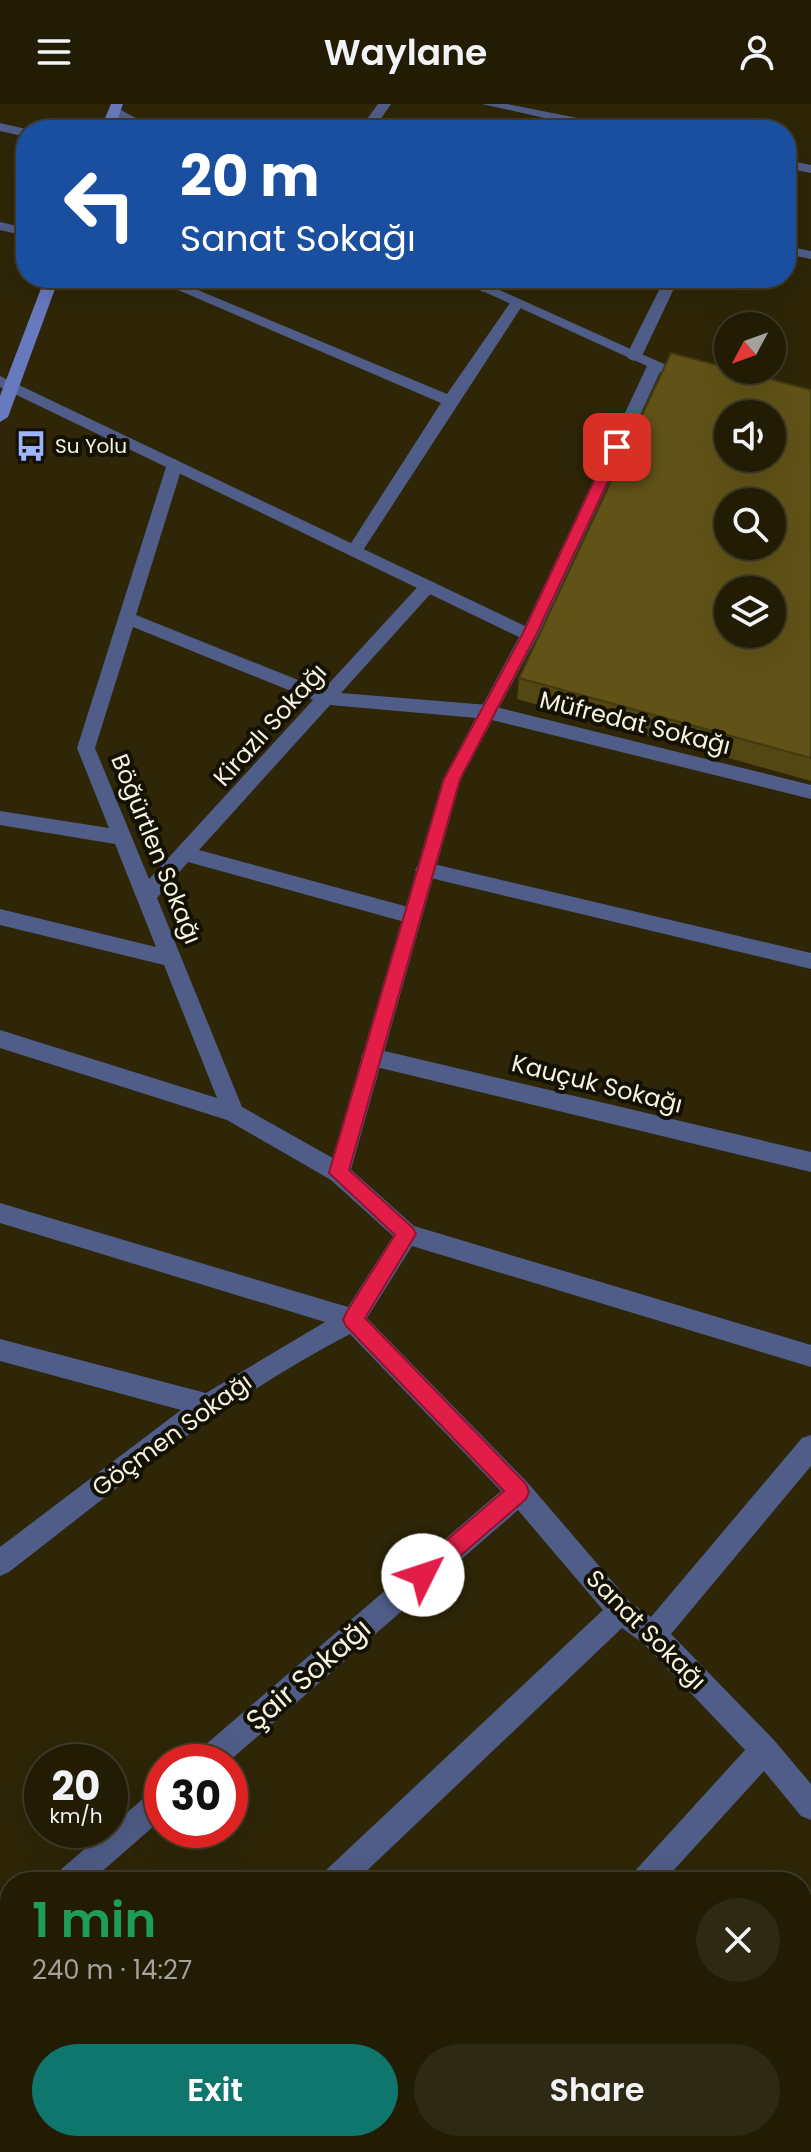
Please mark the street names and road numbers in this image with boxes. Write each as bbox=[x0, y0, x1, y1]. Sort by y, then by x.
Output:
street label: Kirazlı Sokağı bbox=[206, 656, 334, 793]
street label: Müfredat Sokağı bbox=[536, 683, 734, 762]
street label: Böğürtlen Sokağı bbox=[103, 749, 210, 949]
street label: Kauçuk Sokağı bbox=[508, 1046, 686, 1121]
street label: Göçmen Sokağı bbox=[85, 1365, 258, 1504]
street label: Sanat Sokağı bbox=[579, 1562, 714, 1697]
street label: Şair Sokağı bbox=[238, 1609, 379, 1740]

